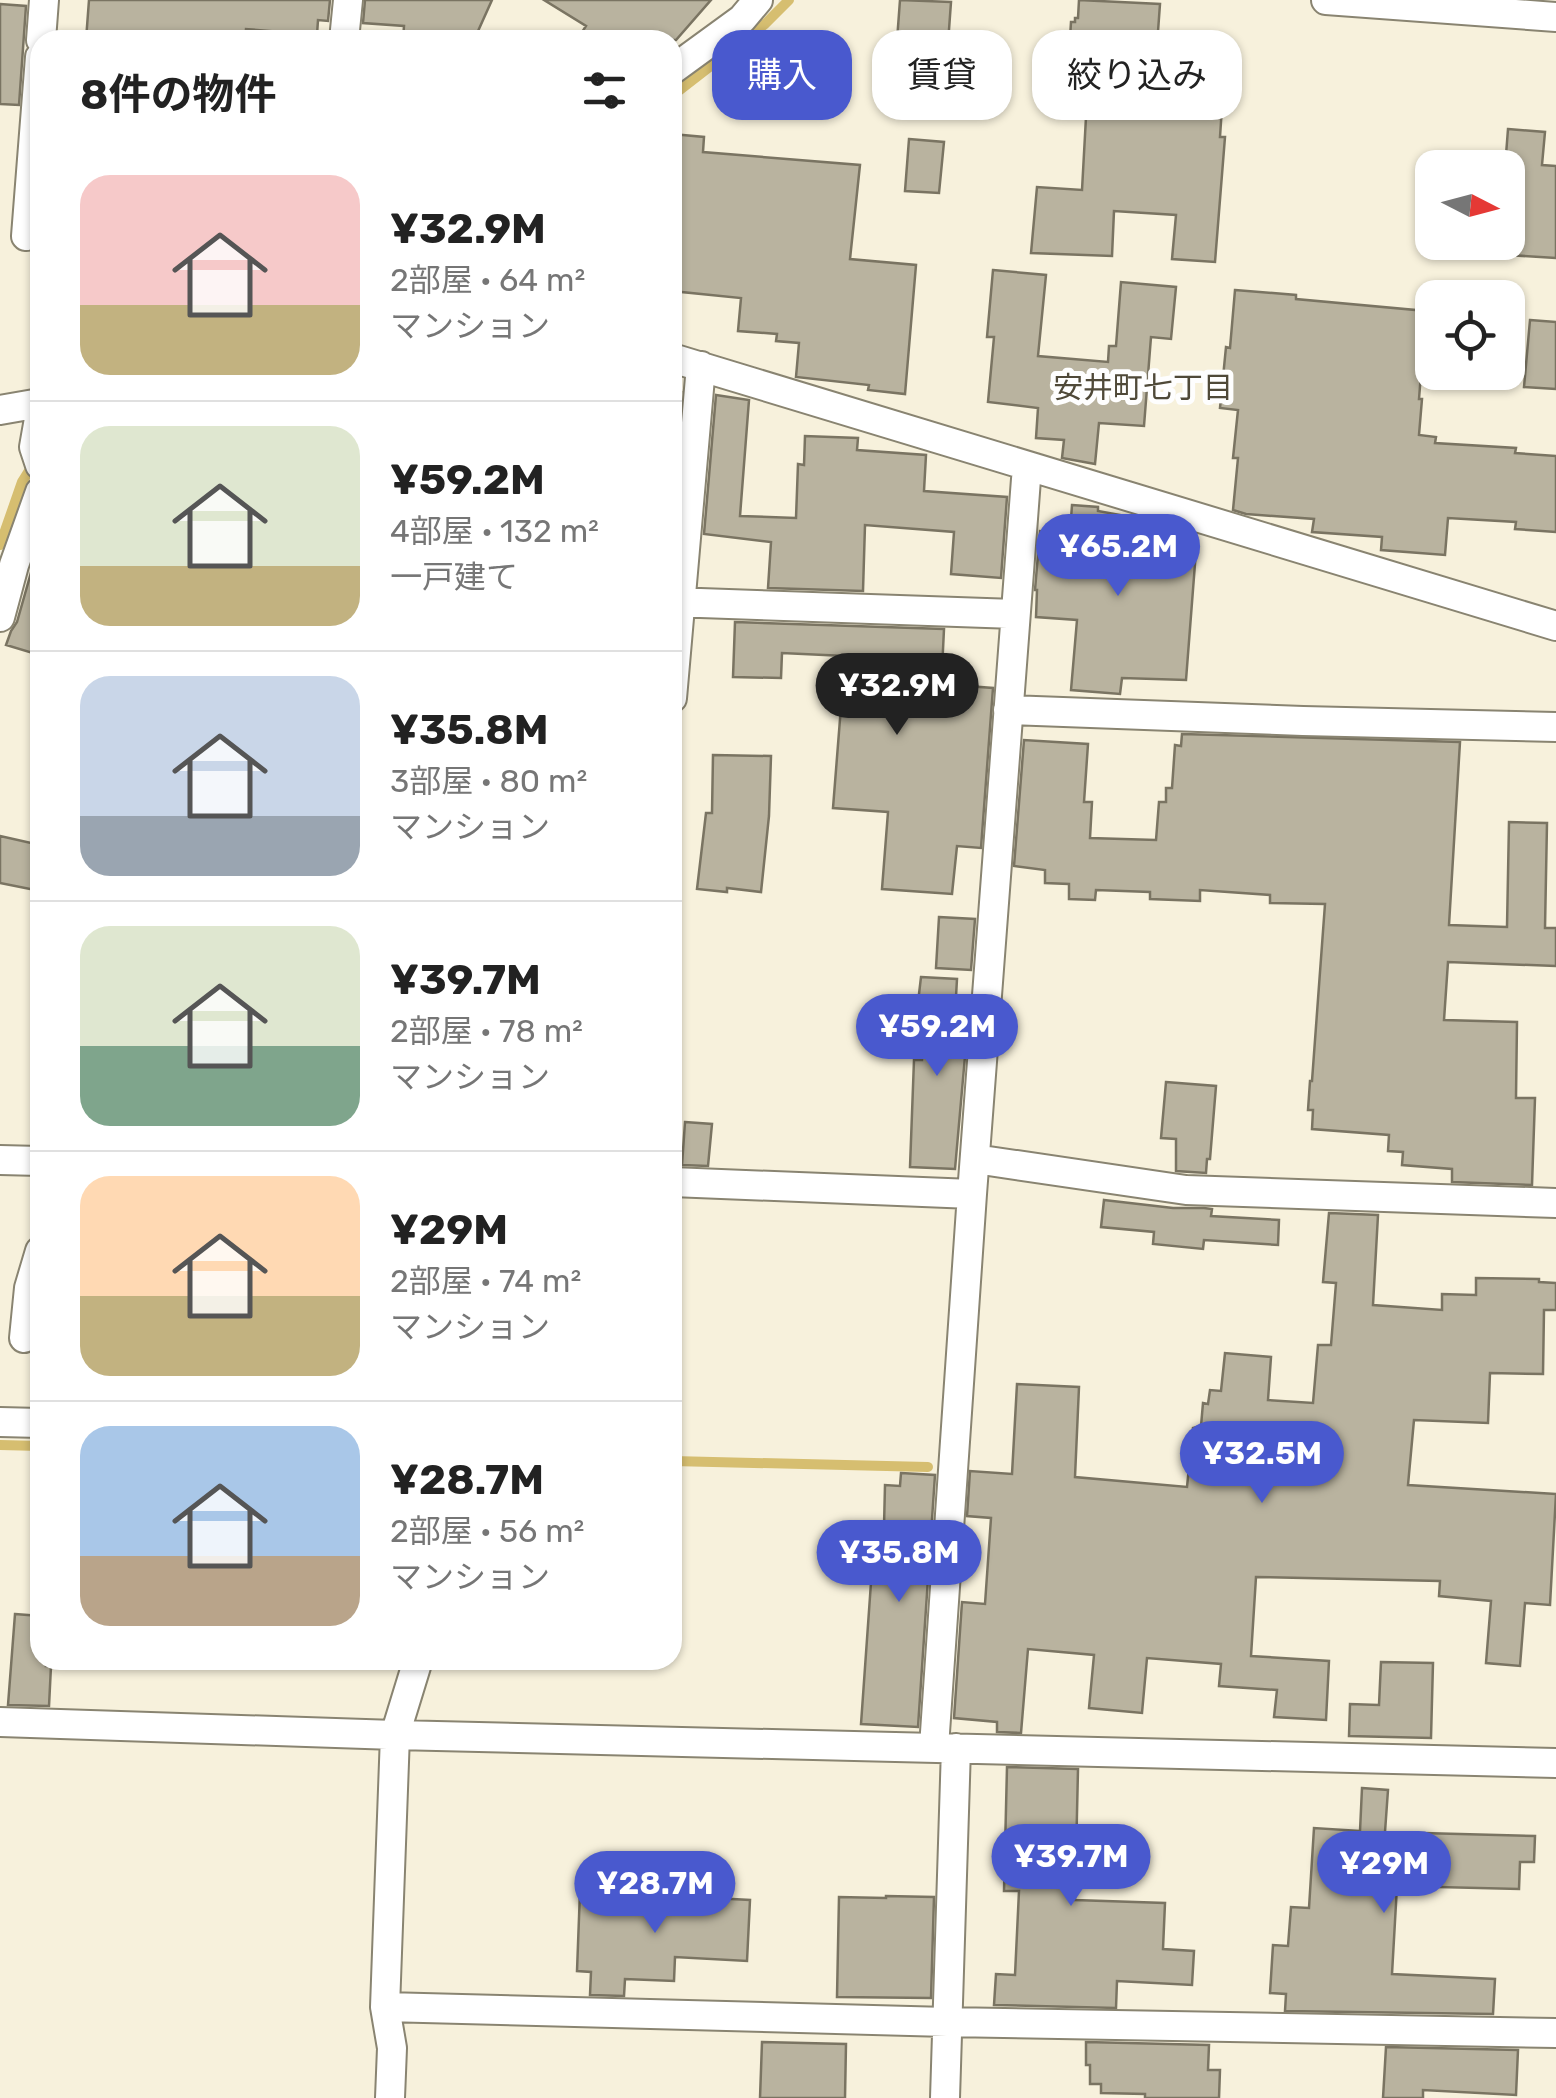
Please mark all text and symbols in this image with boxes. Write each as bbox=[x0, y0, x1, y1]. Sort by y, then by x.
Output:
chip: 購入 bbox=[712, 30, 852, 120]
chip: 賃貸 bbox=[872, 30, 1012, 120]
chip: 絞り込み bbox=[1032, 30, 1242, 120]
icon: filters bbox=[577, 63, 632, 118]
text: 8件の物件 bbox=[80, 70, 276, 120]
north arrow bbox=[1415, 150, 1525, 260]
map controls bbox=[1415, 150, 1525, 390]
text: ¥32.9M bbox=[390, 204, 546, 254]
icon: home bbox=[160, 215, 280, 335]
text: 2部屋 · 64 m² bbox=[390, 261, 585, 299]
button: locate bbox=[1415, 280, 1525, 390]
text: マンション bbox=[390, 307, 550, 345]
district label: 安井町七丁目 bbox=[1053, 370, 1233, 406]
text: ¥59.2M bbox=[390, 455, 545, 505]
icon: home bbox=[160, 466, 280, 586]
text: 4部屋 · 132 m² bbox=[390, 512, 599, 550]
pin: ¥65.2M bbox=[1037, 514, 1199, 599]
text: ¥65.2M bbox=[1058, 527, 1178, 565]
text: 一戸建て bbox=[390, 558, 518, 596]
pin: ¥32.9M bbox=[816, 653, 978, 738]
text: ¥32.9M bbox=[838, 666, 956, 704]
text: ¥35.8M bbox=[390, 705, 549, 755]
icon: home bbox=[160, 716, 280, 836]
text: 3部屋 · 80 m² bbox=[390, 762, 587, 800]
text: マンション bbox=[390, 808, 550, 846]
text: ¥39.7M bbox=[390, 955, 541, 1005]
icon: home bbox=[160, 966, 280, 1086]
pin: ¥59.2M bbox=[856, 994, 1018, 1079]
text: ¥59.2M bbox=[878, 1007, 996, 1045]
text: 2部屋 · 78 m² bbox=[390, 1012, 583, 1050]
text: マンション bbox=[390, 1058, 550, 1096]
text: ¥29M bbox=[390, 1205, 508, 1255]
icon: home bbox=[160, 1216, 280, 1336]
text: 2部屋 · 74 m² bbox=[390, 1262, 581, 1300]
text: マンション bbox=[390, 1308, 550, 1346]
pin: ¥32.5M bbox=[1181, 1421, 1343, 1506]
text: ¥32.5M bbox=[1202, 1434, 1322, 1472]
text: ¥28.7M bbox=[390, 1455, 544, 1505]
icon: home bbox=[160, 1466, 280, 1586]
text: 2部屋 · 56 m² bbox=[390, 1512, 585, 1550]
pin: ¥35.8M bbox=[818, 1520, 980, 1605]
text: ¥35.8M bbox=[839, 1533, 959, 1571]
text: マンション bbox=[390, 1558, 550, 1596]
pin: ¥39.7M bbox=[990, 1824, 1152, 1909]
pin: ¥29M bbox=[1325, 1831, 1443, 1916]
text: ¥39.7M bbox=[1014, 1837, 1128, 1875]
text: ¥29M bbox=[1339, 1844, 1429, 1882]
pin: ¥28.7M bbox=[574, 1851, 736, 1936]
text: ¥28.7M bbox=[596, 1864, 714, 1902]

